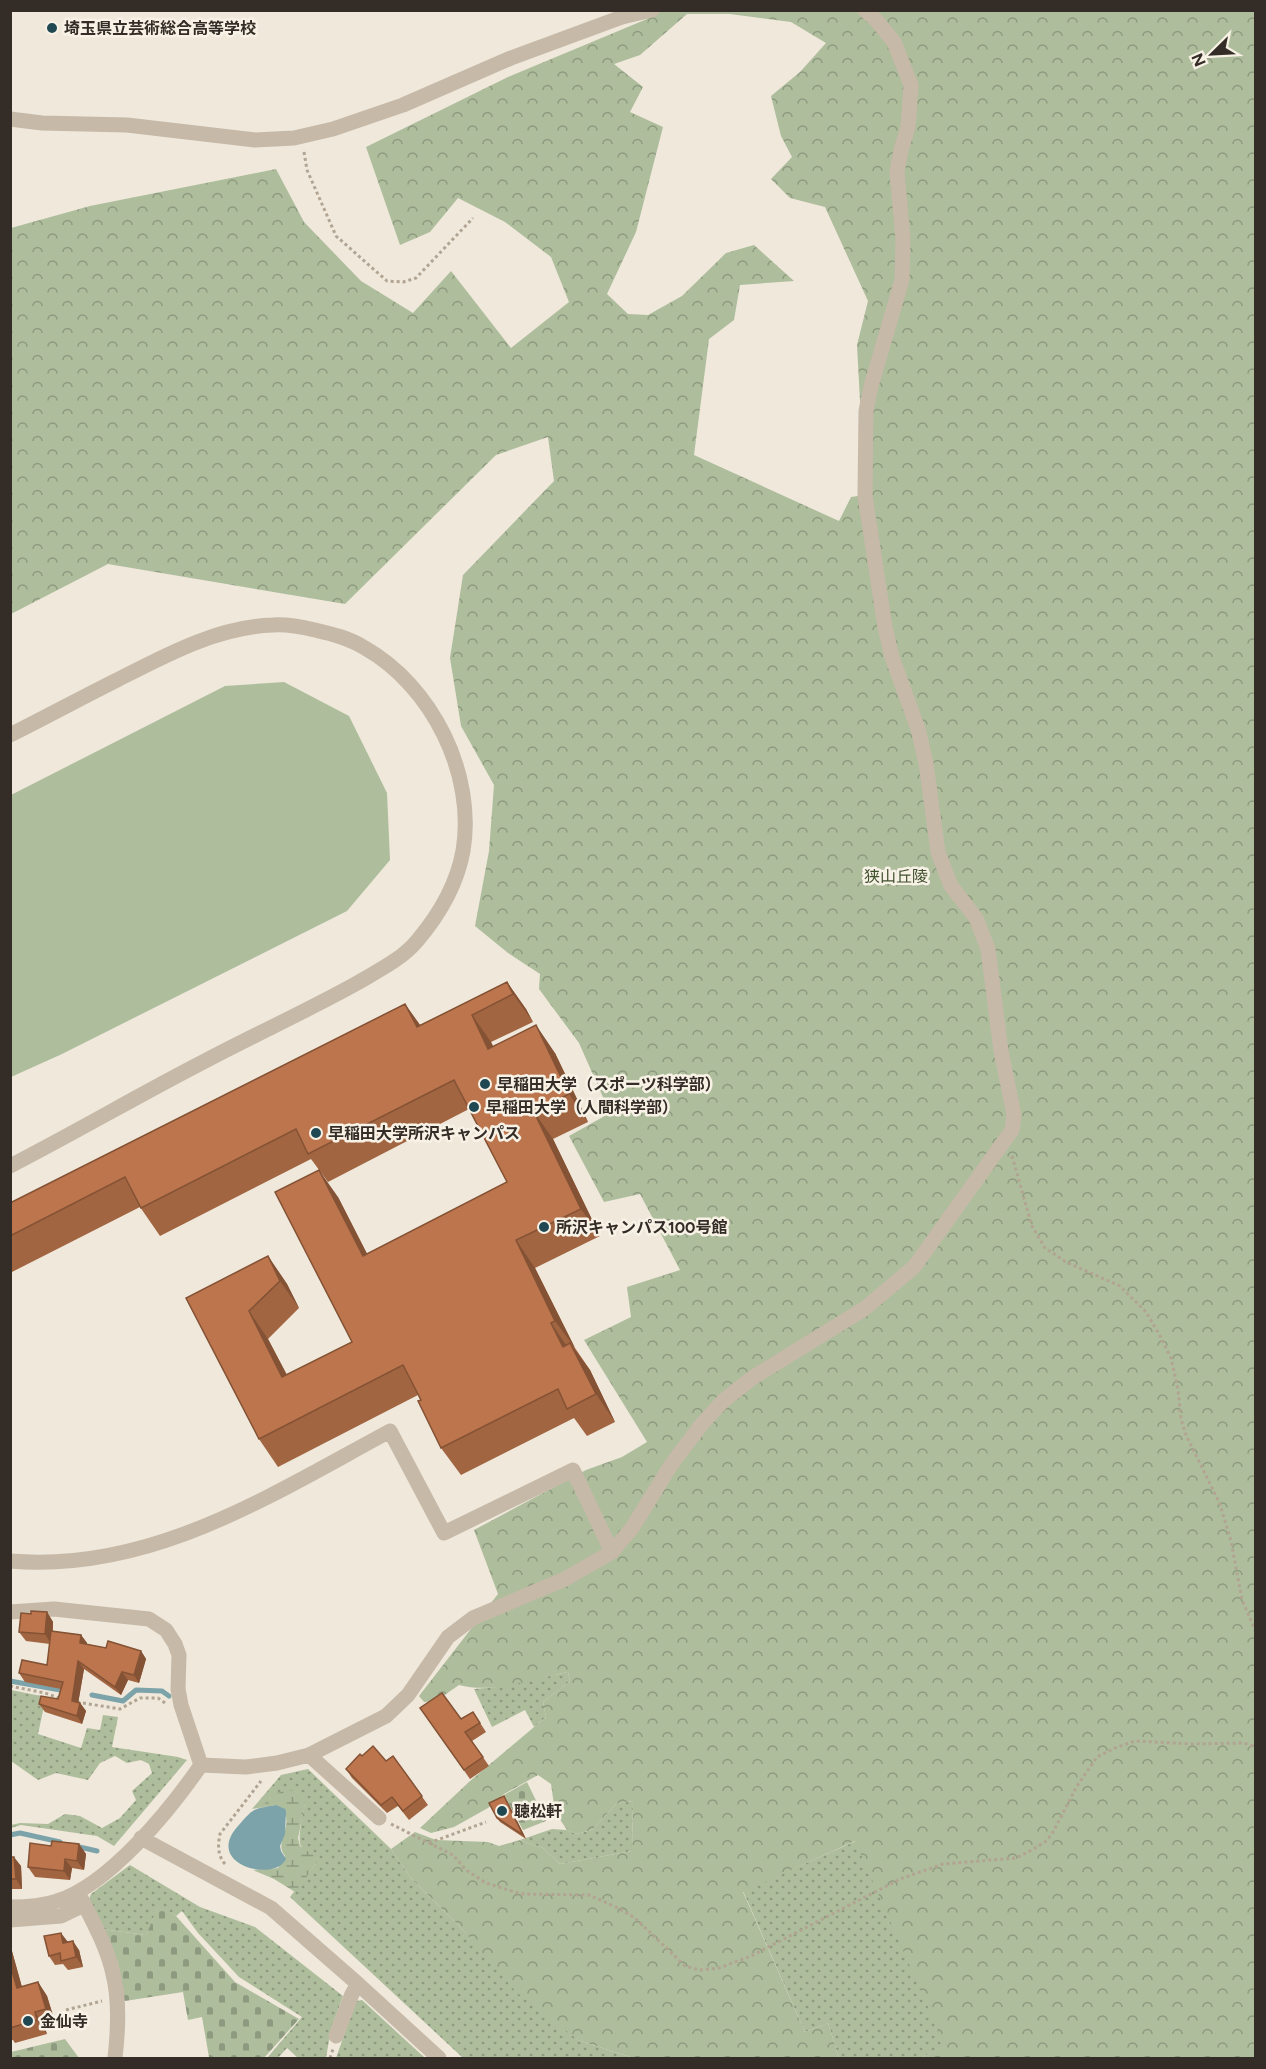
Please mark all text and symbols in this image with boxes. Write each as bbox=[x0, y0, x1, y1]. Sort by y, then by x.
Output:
place label: 埼玉県立芸術総合高等学校 bbox=[64, 19, 256, 38]
marker: 埼玉県立芸術総合高等学校 bbox=[45, 21, 59, 35]
north arrow bbox=[1182, 24, 1242, 84]
text: N bbox=[1188, 50, 1210, 69]
park label: 狭山丘陵 bbox=[864, 867, 928, 886]
place label: 早稲田大学（スポーツ科学部） bbox=[497, 1075, 721, 1094]
marker: 早稲田大学（スポーツ科学部） bbox=[478, 1077, 492, 1091]
place label: 早稲田大学（人間科学部） bbox=[486, 1098, 678, 1117]
marker: 早稲田大学（人間科学部） bbox=[467, 1100, 481, 1114]
place label: 早稲田大学所沢キャンパス bbox=[328, 1124, 520, 1143]
marker: 早稲田大学所沢キャンパス bbox=[309, 1126, 323, 1140]
place label: 所沢キャンパス100号館 bbox=[556, 1218, 728, 1237]
marker: 所沢キャンパス100号館 bbox=[537, 1220, 551, 1234]
place label: 聴松軒 bbox=[514, 1802, 562, 1821]
marker: 聴松軒 bbox=[495, 1804, 509, 1818]
place label: 金仙寺 bbox=[40, 2012, 88, 2031]
marker: 金仙寺 bbox=[21, 2014, 35, 2028]

